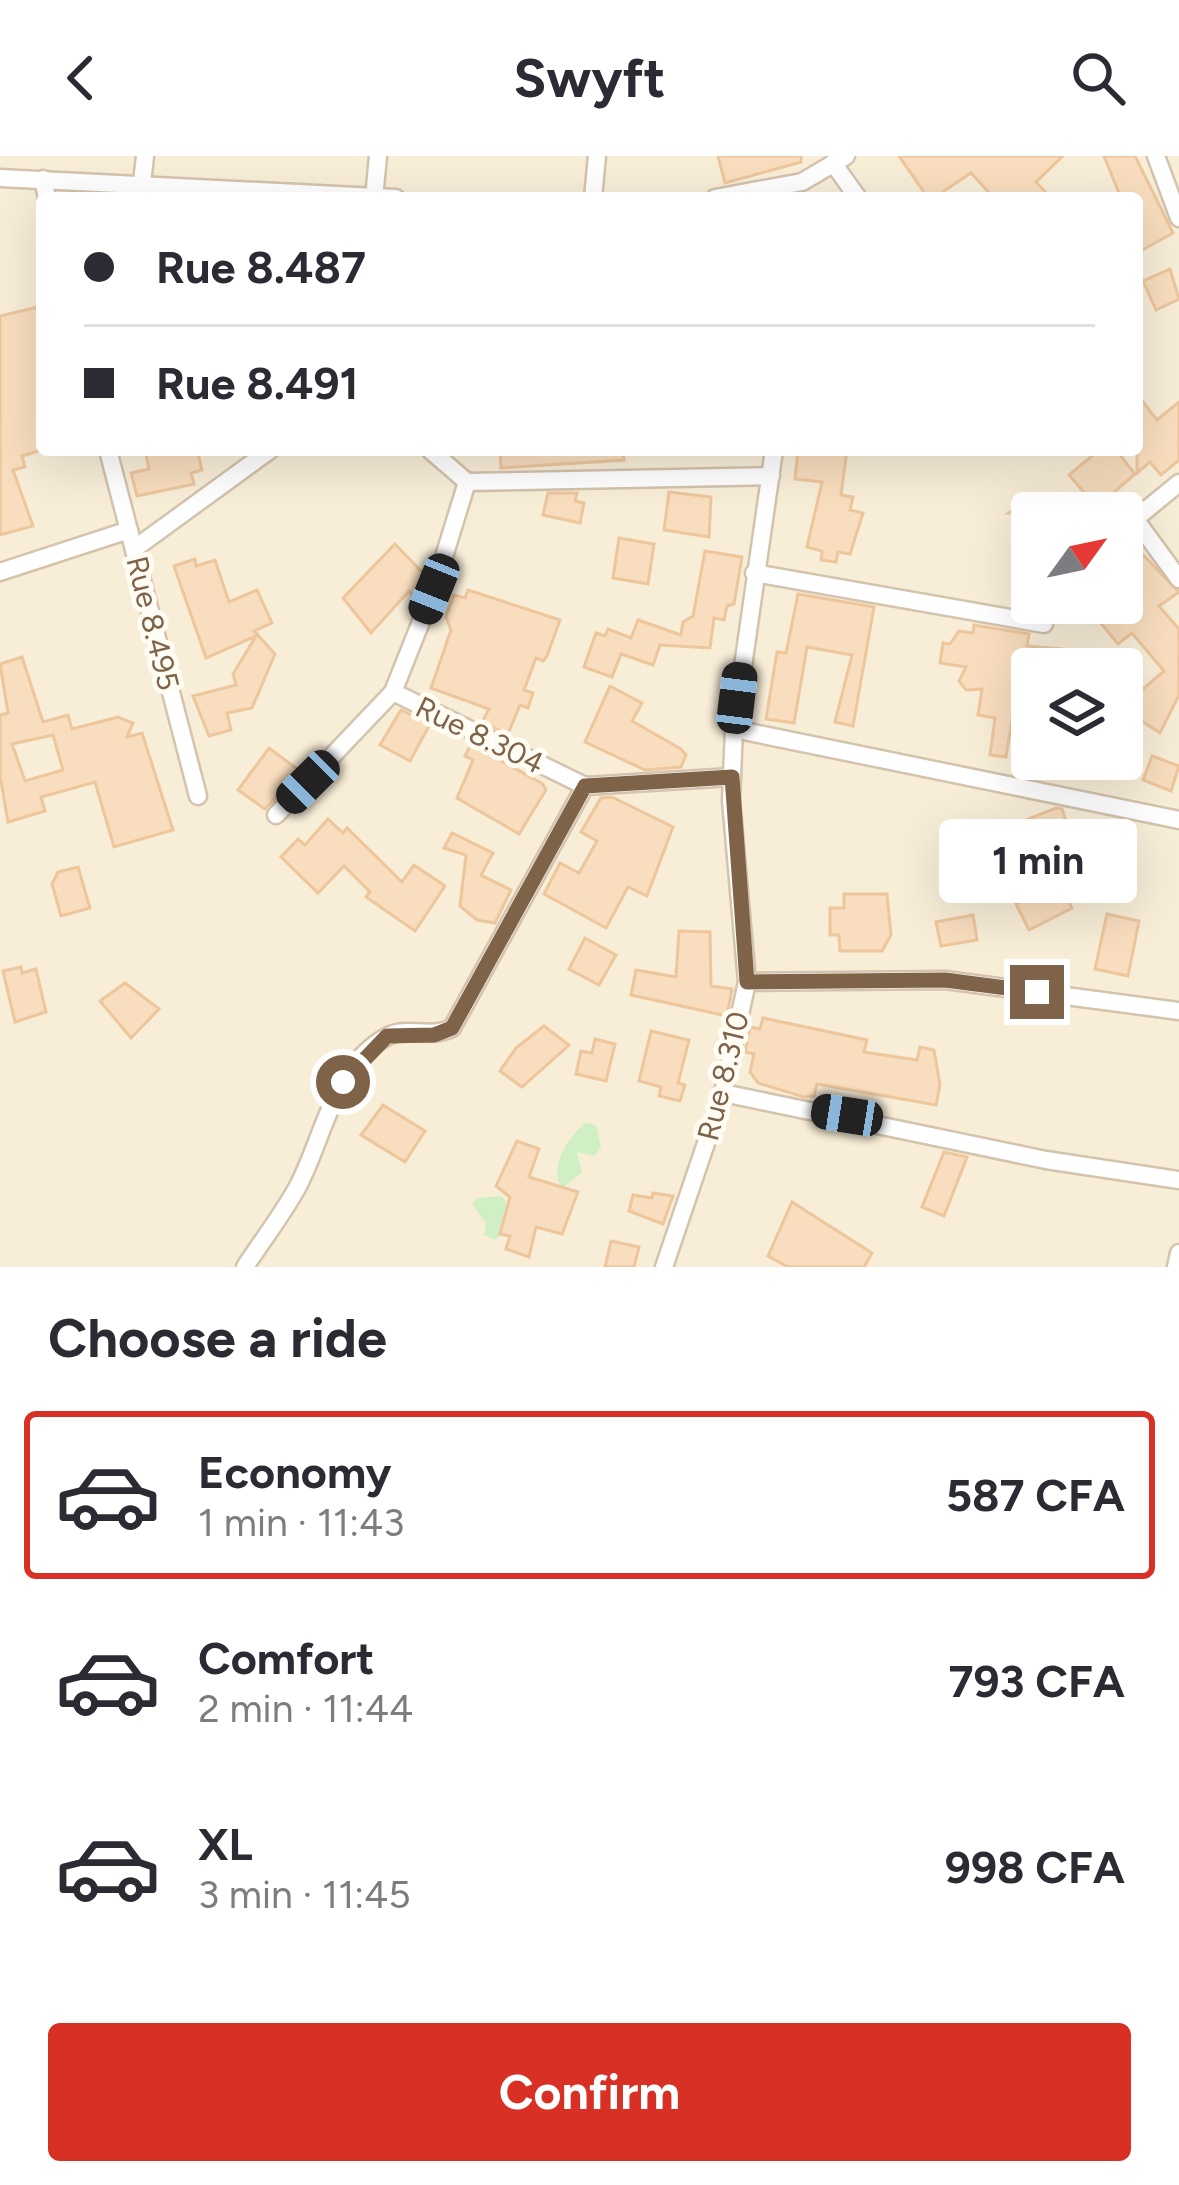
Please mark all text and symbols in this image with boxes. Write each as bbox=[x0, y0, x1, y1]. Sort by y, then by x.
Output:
icon: back bbox=[48, 45, 114, 111]
icon: search bbox=[1065, 45, 1131, 111]
text: Swyft bbox=[514, 46, 665, 111]
text: Rue 8.487 bbox=[156, 240, 366, 294]
text: Rue 8.491 bbox=[156, 356, 359, 410]
north arrow bbox=[1011, 492, 1143, 624]
map controls bbox=[1011, 492, 1143, 780]
car bbox=[404, 549, 464, 629]
street label: Rue 8.495 bbox=[118, 552, 188, 694]
button: layers bbox=[1011, 648, 1143, 780]
car bbox=[715, 660, 759, 736]
street label: Rue 8.304 bbox=[410, 688, 550, 782]
car bbox=[270, 744, 346, 820]
callout: 1 min bbox=[938, 818, 1136, 902]
text: 1 min bbox=[992, 837, 1084, 884]
route end bbox=[1010, 965, 1064, 1019]
street label: Rue 8.310 bbox=[689, 1008, 757, 1144]
route start bbox=[316, 1055, 370, 1109]
car bbox=[809, 1092, 885, 1138]
text: Choose a ride bbox=[48, 1306, 387, 1371]
icon: car bbox=[54, 1441, 162, 1549]
text: Economy bbox=[198, 1445, 391, 1499]
text: 587 CFA bbox=[946, 1468, 1125, 1522]
text: 1 min · 11:43 bbox=[198, 1499, 404, 1546]
icon: car bbox=[54, 1627, 162, 1735]
text: Comfort bbox=[198, 1631, 374, 1685]
text: 793 CFA bbox=[948, 1654, 1125, 1708]
text: 2 min · 11:44 bbox=[198, 1685, 413, 1732]
icon: car bbox=[54, 1813, 162, 1921]
text: XL bbox=[198, 1817, 253, 1871]
text: 998 CFA bbox=[945, 1840, 1125, 1894]
text: 3 min · 11:45 bbox=[198, 1871, 411, 1918]
button: Confirm bbox=[48, 2023, 1131, 2161]

